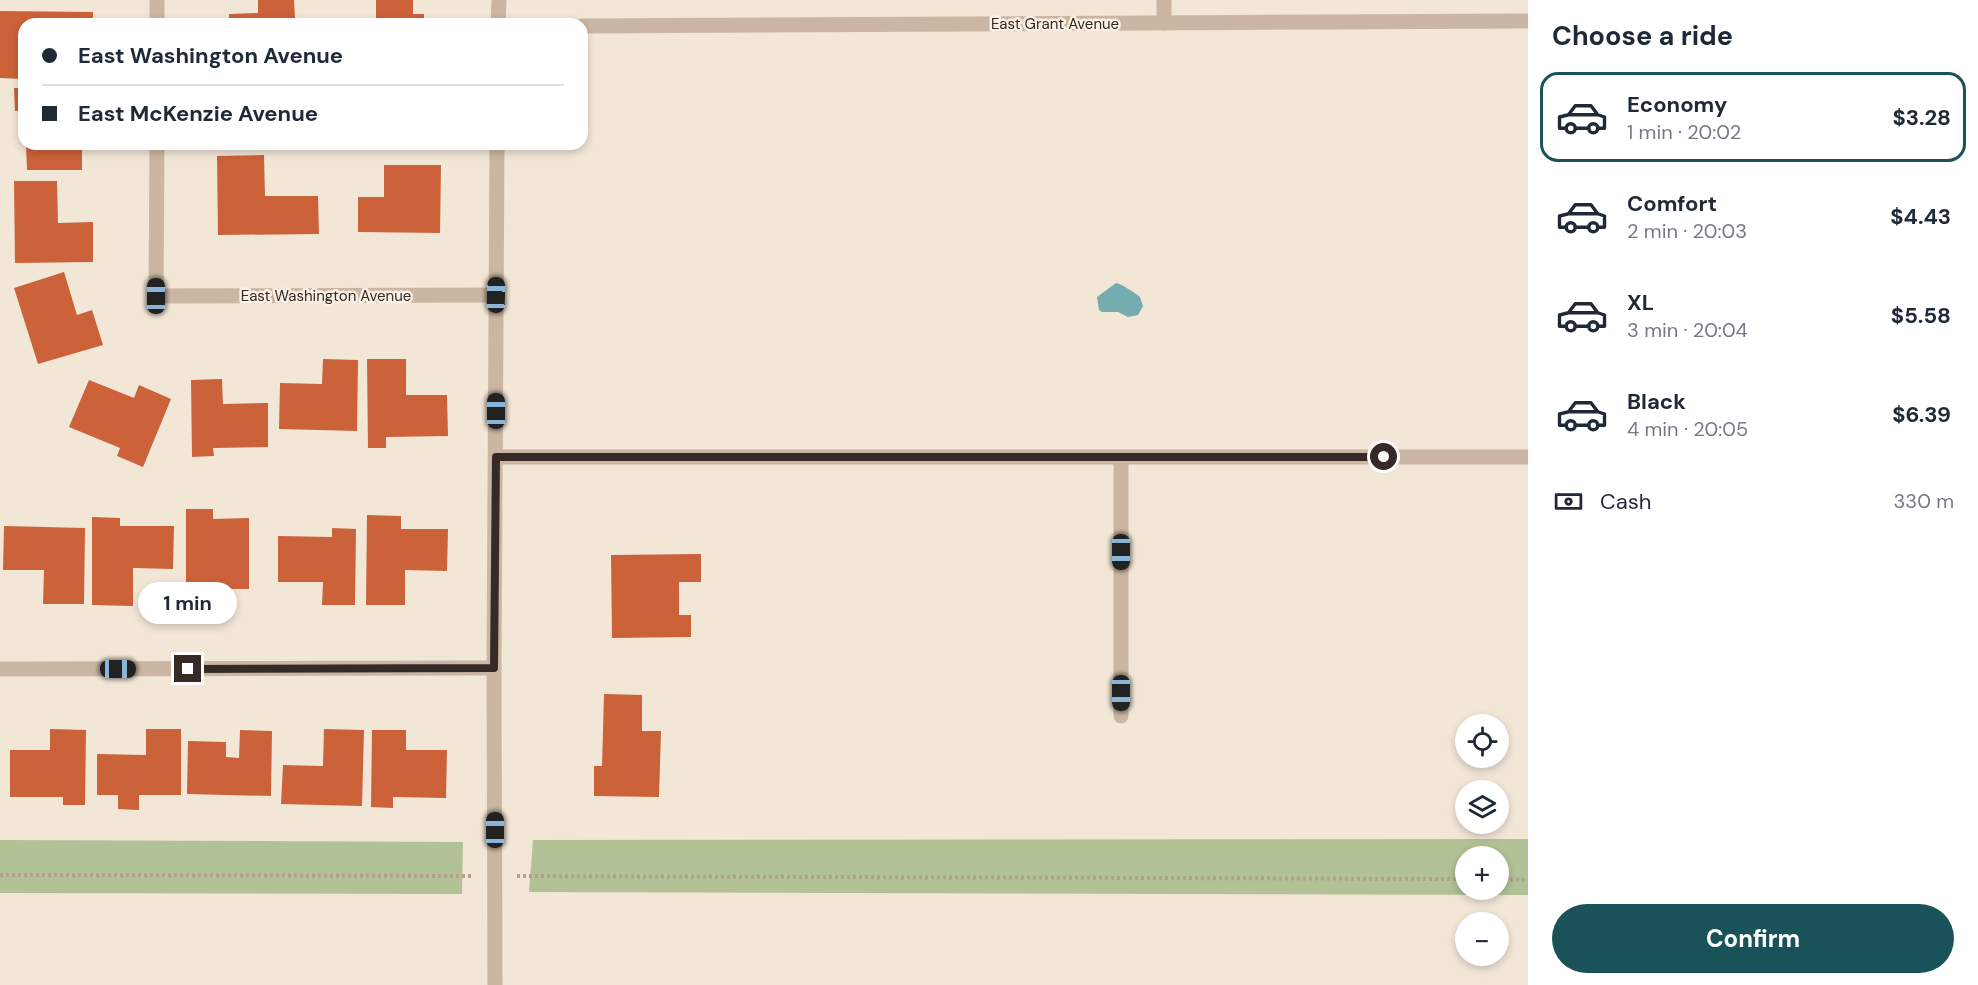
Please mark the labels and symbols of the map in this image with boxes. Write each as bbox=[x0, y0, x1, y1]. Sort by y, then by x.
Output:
street label: East Grant Avenue bbox=[991, 14, 1119, 34]
car bbox=[487, 277, 505, 313]
car bbox=[147, 278, 165, 314]
street label: East Washington Avenue bbox=[241, 286, 411, 306]
car bbox=[487, 393, 505, 429]
route start bbox=[1370, 443, 1397, 470]
car bbox=[1112, 534, 1130, 570]
callout: 1 min bbox=[138, 582, 237, 624]
route end bbox=[174, 655, 201, 682]
car bbox=[100, 660, 136, 678]
car bbox=[1112, 675, 1130, 711]
car bbox=[486, 812, 504, 848]

